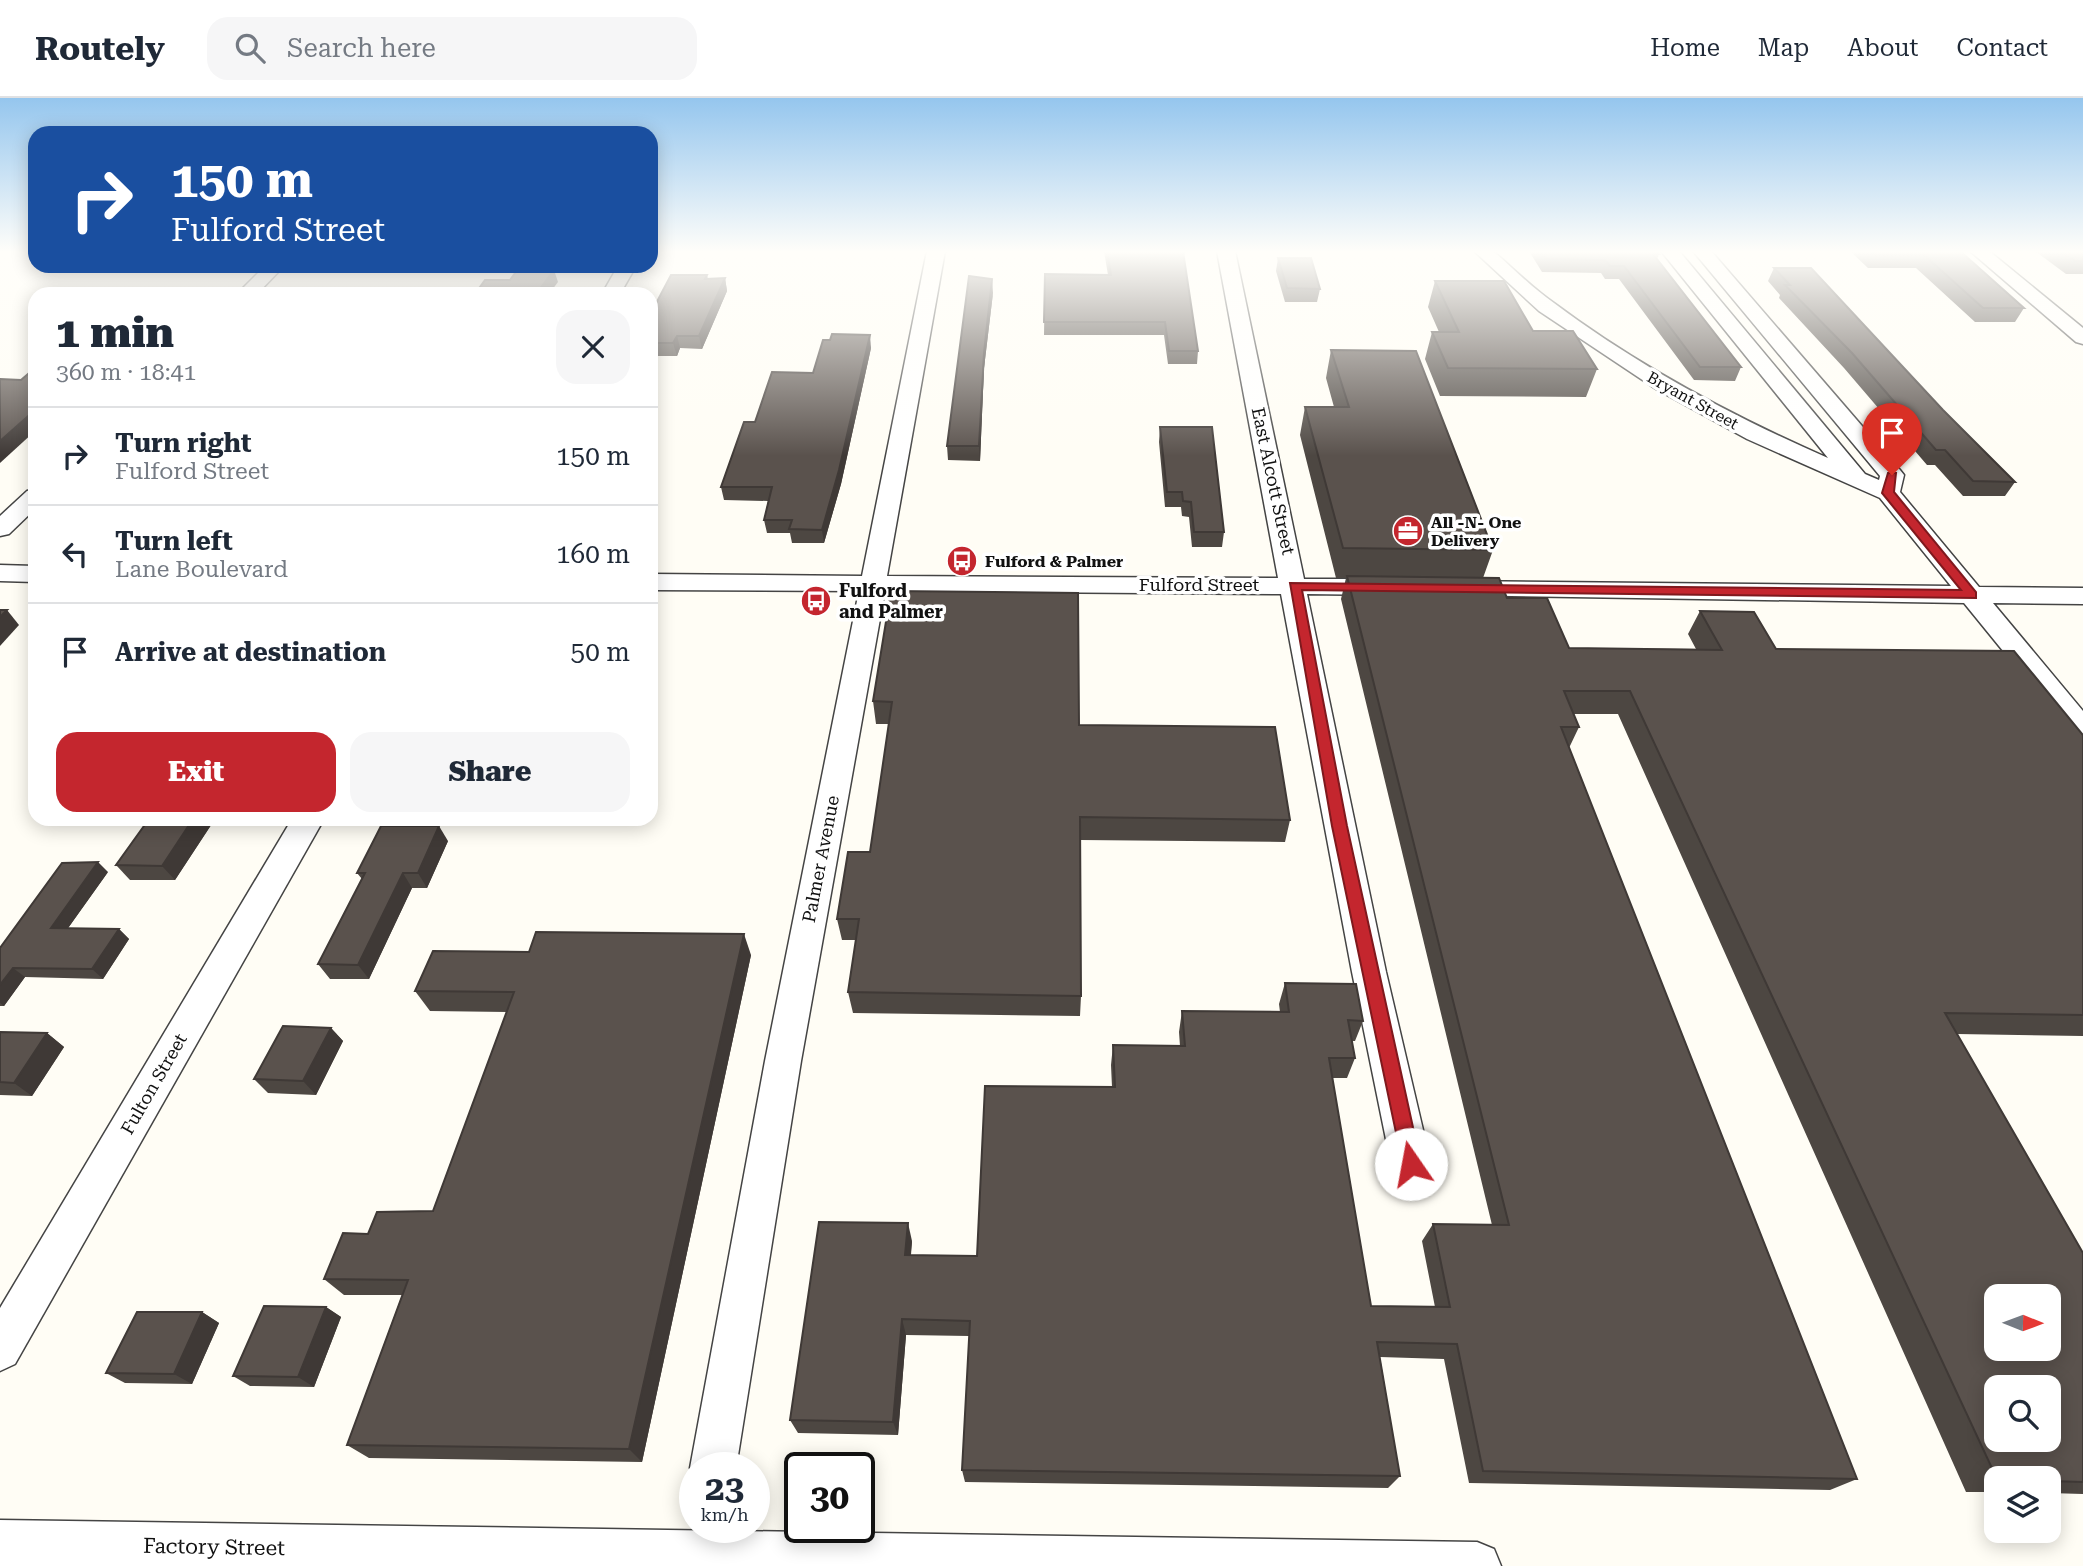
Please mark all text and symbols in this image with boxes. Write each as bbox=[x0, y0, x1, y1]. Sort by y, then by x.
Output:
search box bbox=[207, 17, 697, 80]
text: Routely bbox=[35, 29, 165, 68]
icon: search bbox=[231, 29, 269, 67]
text: Search here bbox=[287, 33, 436, 63]
text: Home bbox=[1650, 34, 1720, 62]
text: Map bbox=[1758, 34, 1809, 62]
text: About bbox=[1847, 34, 1918, 62]
text: Contact bbox=[1956, 34, 2048, 62]
text: 150 m bbox=[171, 152, 313, 209]
icon: right bbox=[56, 154, 147, 245]
text: Fulford Street bbox=[171, 211, 385, 249]
text: 1 min bbox=[56, 308, 174, 357]
button: close bbox=[556, 310, 630, 384]
text: 360 m · 18:41 bbox=[56, 359, 196, 386]
street label: Bryant Street bbox=[1644, 367, 1742, 433]
pin bbox=[1862, 403, 1922, 475]
street label: East Alcott Street bbox=[1248, 405, 1299, 557]
icon: arrive bbox=[1873, 414, 1911, 452]
text: Turn right bbox=[115, 428, 251, 458]
icon: right bbox=[56, 437, 94, 475]
text: 150 m bbox=[556, 441, 630, 471]
text: Fulford Street bbox=[115, 458, 269, 485]
place label: All -N- One Delivery bbox=[1431, 513, 1522, 550]
office icon: All -N- One Delivery bbox=[1391, 514, 1425, 548]
text: Turn left bbox=[115, 526, 233, 556]
icon: left bbox=[56, 535, 94, 573]
text: 160 m bbox=[556, 539, 630, 569]
bus stop icon: Fulford & Palmer bbox=[945, 544, 979, 578]
place label: Fulford & Palmer bbox=[985, 552, 1123, 571]
text: Lane Boulevard bbox=[115, 556, 288, 583]
street label: Fulford Street bbox=[1139, 574, 1260, 595]
place label: Fulford and Palmer bbox=[839, 580, 943, 622]
bus stop icon: Fulford and Palmer bbox=[799, 584, 833, 618]
icon: arrive bbox=[56, 633, 94, 671]
text: Arrive at destination bbox=[115, 637, 386, 667]
text: 50 m bbox=[571, 637, 630, 667]
button: Exit bbox=[56, 732, 336, 812]
button: Share bbox=[350, 732, 630, 812]
street label: Palmer Avenue bbox=[798, 793, 843, 924]
street label: Fulton Street bbox=[116, 1029, 191, 1138]
position arrow bbox=[1374, 1127, 1448, 1201]
north arrow bbox=[1984, 1284, 2062, 1362]
map controls bbox=[1984, 1284, 2061, 1543]
button: search bbox=[1984, 1375, 2061, 1452]
speed limit sign: 30 bbox=[784, 1452, 875, 1543]
button: layers bbox=[1984, 1466, 2061, 1543]
text: 23 bbox=[705, 1468, 744, 1509]
text: km/h bbox=[700, 1504, 749, 1525]
street label: Factory Street bbox=[143, 1534, 285, 1560]

